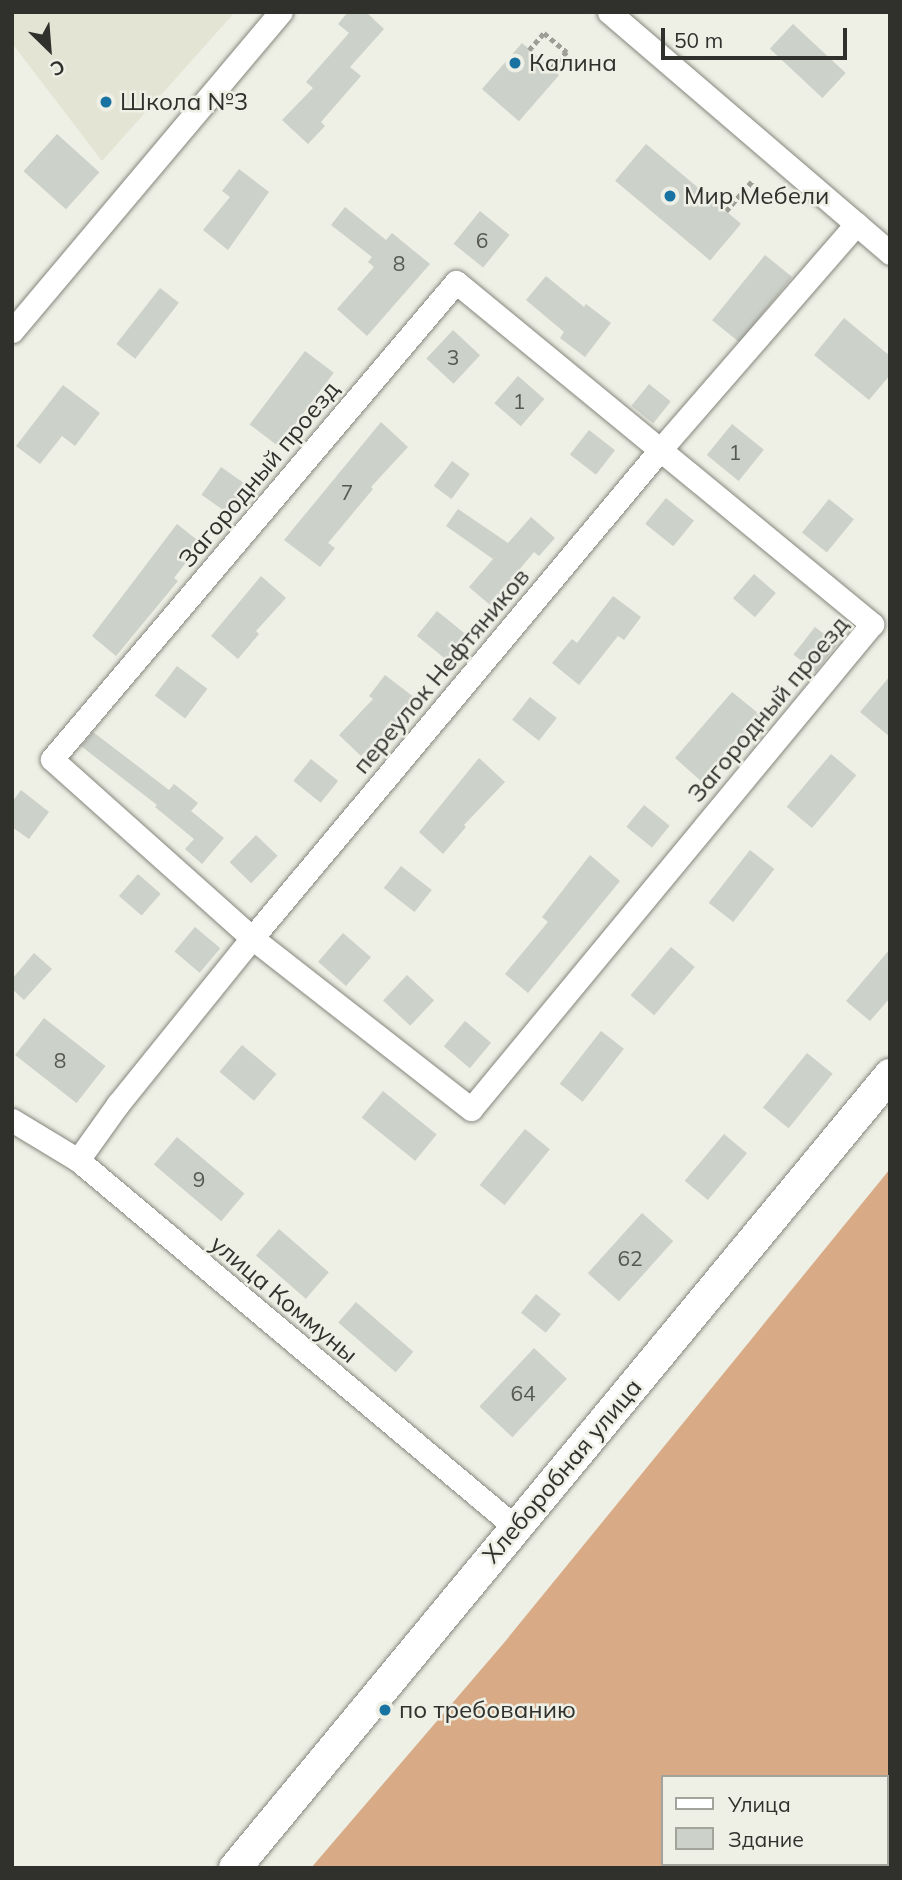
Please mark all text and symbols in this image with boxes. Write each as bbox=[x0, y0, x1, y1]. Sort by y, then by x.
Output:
north arrow bbox=[14, 14, 84, 84]
scale bar bbox=[664, 14, 850, 58]
text: 50 m bbox=[674, 27, 723, 53]
place label: Калина bbox=[529, 49, 617, 77]
text: С bbox=[47, 54, 69, 82]
marker: Калина bbox=[507, 55, 523, 71]
place label: Школа №3 bbox=[120, 88, 248, 116]
marker: Школа №3 bbox=[98, 94, 114, 110]
place label: Мир Мебели bbox=[684, 182, 829, 210]
marker: Мир Мебели bbox=[662, 188, 678, 204]
house number: 6 bbox=[476, 227, 488, 253]
house number: 8 bbox=[393, 250, 405, 276]
house number: 3 bbox=[447, 344, 459, 370]
street label: Загородный проезд bbox=[173, 375, 345, 573]
house number: 1 bbox=[513, 388, 525, 414]
house number: 1 bbox=[729, 439, 741, 465]
house number: 7 bbox=[341, 479, 353, 505]
street label: переулок Нефтяников bbox=[347, 563, 535, 779]
street label: Загородный проезд bbox=[682, 610, 854, 808]
house number: 8 bbox=[54, 1047, 66, 1073]
house number: 9 bbox=[193, 1166, 205, 1192]
street label: улица Коммуны bbox=[205, 1229, 363, 1369]
house number: 62 bbox=[617, 1245, 643, 1271]
street label: Хлеборобная улица bbox=[476, 1373, 648, 1569]
house number: 64 bbox=[510, 1380, 536, 1406]
place label: по требованию bbox=[399, 1696, 576, 1724]
marker: по требованию bbox=[377, 1702, 393, 1718]
legend bbox=[660, 1775, 888, 1866]
text: Улица bbox=[728, 1791, 791, 1817]
text: Здание bbox=[728, 1826, 804, 1852]

